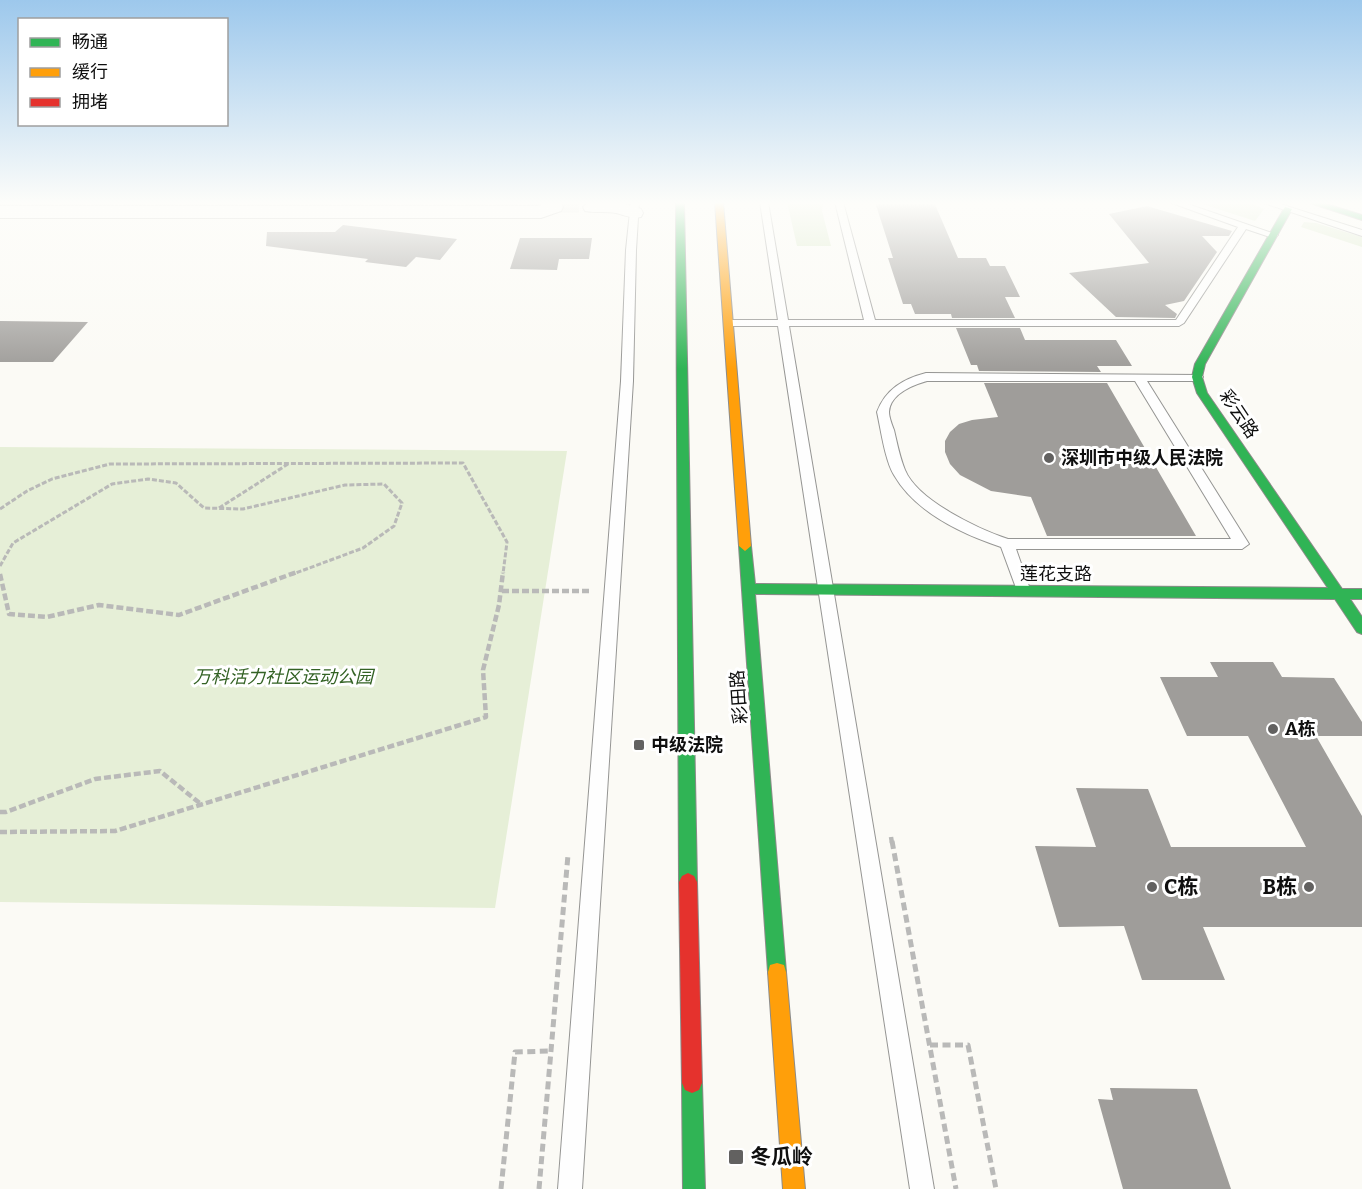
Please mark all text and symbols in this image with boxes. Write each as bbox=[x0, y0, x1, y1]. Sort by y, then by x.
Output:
legend bbox=[18, 18, 228, 126]
text: 畅通 bbox=[72, 31, 108, 53]
text: 缓行 bbox=[72, 61, 108, 83]
text: 拥堵 bbox=[72, 91, 108, 113]
street label: 彩云路 bbox=[1215, 385, 1263, 443]
place label: 深圳市中级人民法院 bbox=[1061, 447, 1223, 469]
marker: 深圳市中级人民法院 bbox=[1042, 451, 1056, 465]
street label: 莲花支路 bbox=[1020, 563, 1092, 585]
park label: 万科活力社区运动公园 bbox=[193, 666, 376, 688]
street label: 彩田路 bbox=[726, 669, 752, 725]
place label: A栋 bbox=[1285, 718, 1316, 740]
marker: A栋 bbox=[1266, 722, 1280, 736]
place label: 中级法院 bbox=[651, 734, 723, 756]
marker: 中级法院 bbox=[632, 738, 646, 752]
place label: C栋 bbox=[1164, 874, 1198, 900]
place label: B栋 bbox=[1262, 874, 1297, 900]
marker: C栋 bbox=[1145, 880, 1159, 894]
marker: B栋 bbox=[1302, 880, 1316, 894]
place label: 冬瓜岭 bbox=[750, 1144, 813, 1170]
marker: 冬瓜岭 bbox=[727, 1148, 745, 1166]

